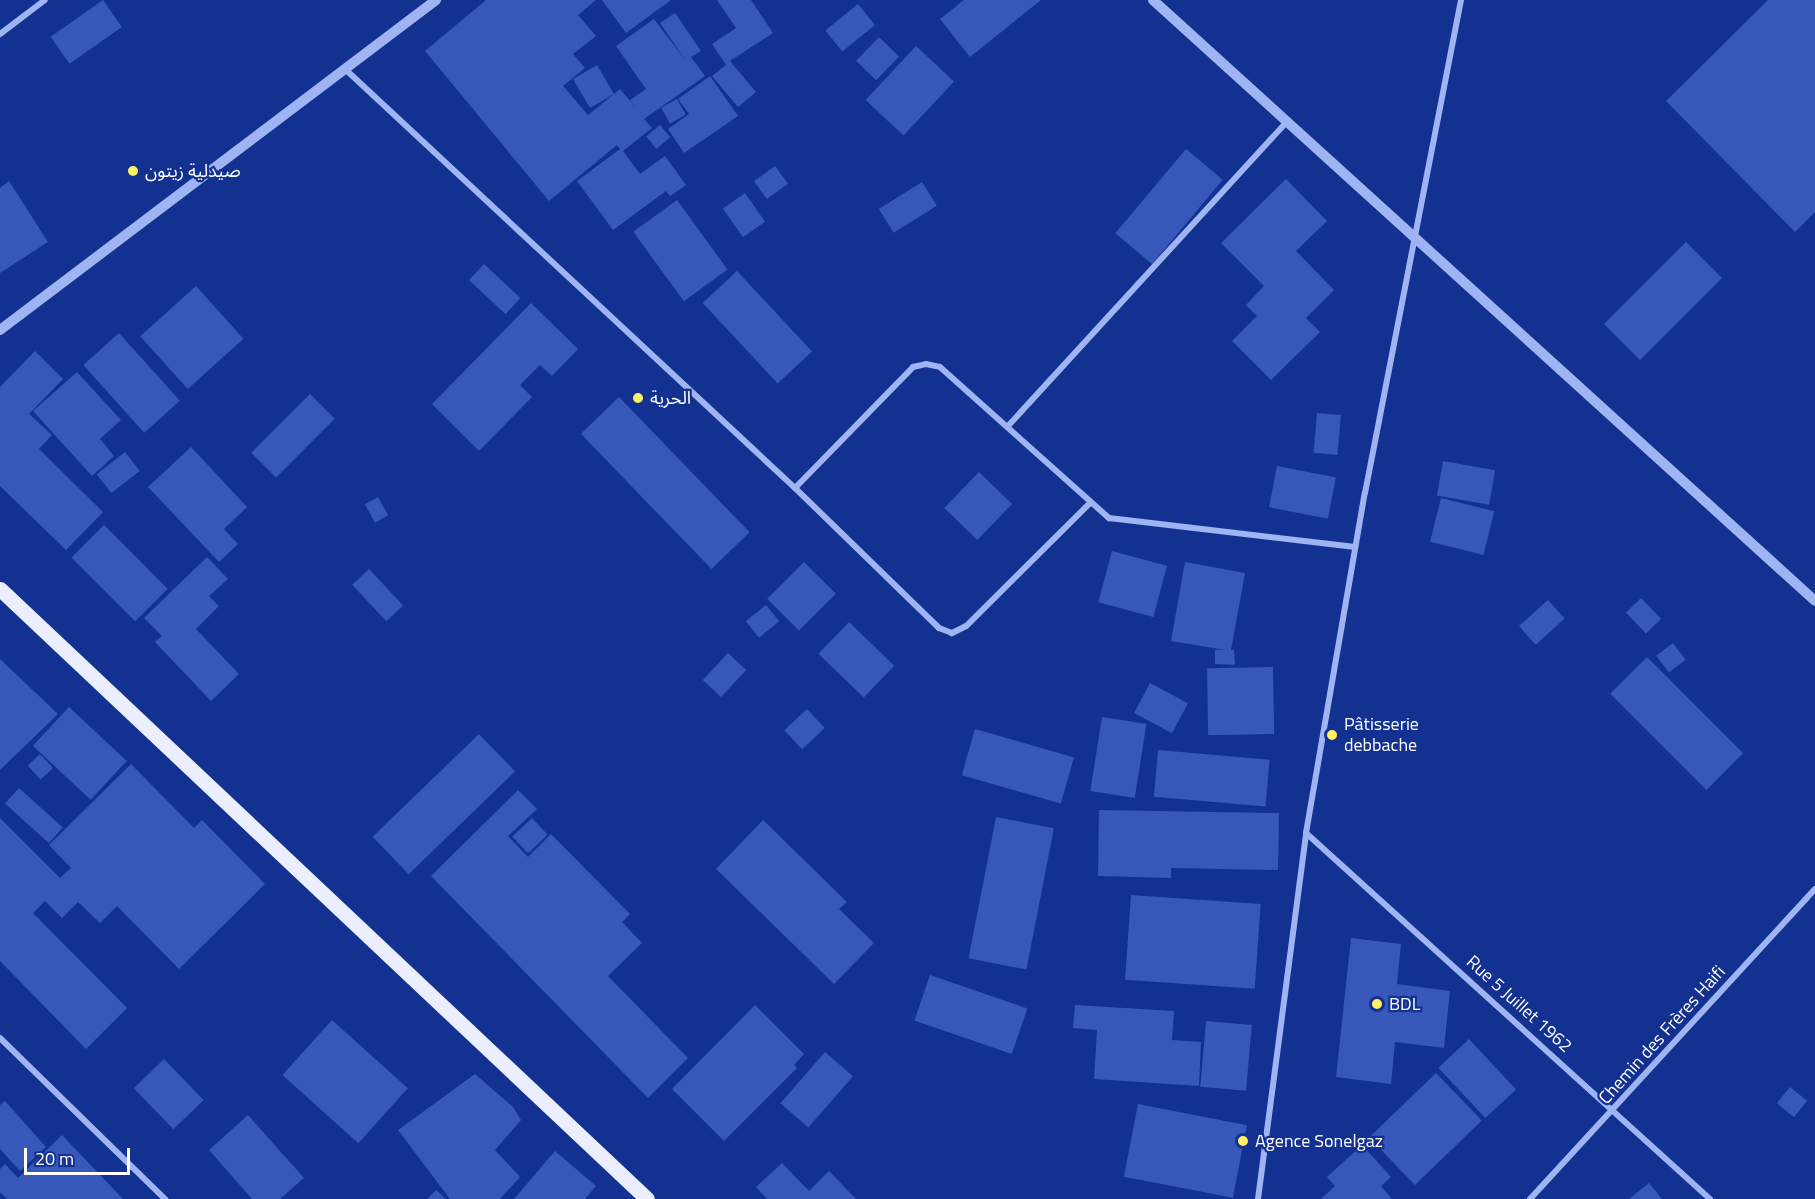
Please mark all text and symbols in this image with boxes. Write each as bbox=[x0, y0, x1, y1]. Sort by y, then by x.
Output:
place label: صيدلية زيتون bbox=[145, 160, 241, 182]
marker: صيدلية زيتون bbox=[126, 164, 140, 178]
place label: الحرية bbox=[650, 387, 691, 409]
marker: الحرية bbox=[631, 391, 645, 405]
place label: Pâtisserie debbache bbox=[1344, 714, 1419, 756]
marker: Pâtisserie debbache bbox=[1325, 728, 1339, 742]
street label: Rue 5 Juillet 1962 bbox=[1462, 951, 1576, 1057]
street label: Chemin des Frères Haifi bbox=[1594, 961, 1730, 1109]
place label: BDL bbox=[1389, 993, 1420, 1015]
marker: BDL bbox=[1370, 997, 1384, 1011]
place label: Agence Sonelgaz bbox=[1255, 1130, 1383, 1152]
marker: Agence Sonelgaz bbox=[1236, 1134, 1250, 1148]
scale bar bbox=[27, 1136, 134, 1174]
text: 20 m bbox=[35, 1145, 74, 1172]

